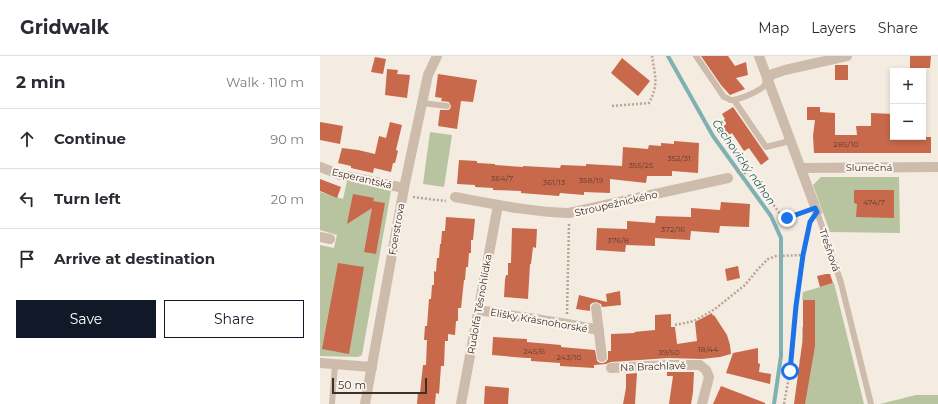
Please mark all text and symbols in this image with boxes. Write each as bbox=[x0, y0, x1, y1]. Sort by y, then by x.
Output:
text: Gridwalk bbox=[20, 16, 109, 39]
text: Map bbox=[758, 19, 789, 37]
text: Layers bbox=[811, 19, 856, 37]
text: Share bbox=[878, 19, 918, 37]
map controls bbox=[890, 68, 926, 140]
button: + bbox=[890, 68, 926, 104]
text: 2 min bbox=[16, 72, 66, 92]
text: Walk · 110 m bbox=[226, 74, 304, 90]
button: − bbox=[890, 104, 926, 140]
water label: Čechovický náhon bbox=[709, 116, 779, 208]
icon: ahead bbox=[16, 128, 38, 150]
text: Continue bbox=[54, 129, 126, 148]
text: 90 m bbox=[270, 131, 304, 147]
house number: 285/10 bbox=[833, 139, 859, 149]
house number: 352/31 bbox=[667, 153, 691, 163]
house number: 355/25 bbox=[628, 160, 654, 170]
street label: Slunečná bbox=[846, 161, 892, 174]
street label: Esperantská bbox=[331, 165, 393, 192]
house number: 364/7 bbox=[491, 173, 513, 183]
house number: 358/19 bbox=[579, 175, 603, 185]
house number: 361/13 bbox=[543, 177, 566, 187]
icon: left bbox=[16, 188, 38, 210]
street label: Stroupežnického bbox=[573, 188, 659, 219]
text: Turn left bbox=[54, 189, 121, 208]
text: 20 m bbox=[271, 191, 304, 207]
house number: 474/7 bbox=[863, 197, 885, 207]
street label: Foerstrova bbox=[386, 202, 407, 256]
route end bbox=[778, 209, 796, 227]
house number: 372/16 bbox=[661, 224, 685, 234]
street label: Třešňová bbox=[816, 227, 843, 273]
house number: 376/8 bbox=[607, 235, 629, 245]
icon: arrive bbox=[16, 248, 38, 270]
text: Arrive at destination bbox=[54, 249, 215, 268]
street label: Rudolfa Těsnohlídka bbox=[464, 253, 495, 355]
button: Save bbox=[16, 300, 156, 338]
button: Share bbox=[164, 300, 304, 338]
street label: Elišky Krásnohorské bbox=[489, 306, 589, 335]
house number: 18/44 bbox=[698, 344, 719, 354]
house number: 245/6 bbox=[523, 346, 545, 356]
house number: 39/50 bbox=[658, 347, 680, 357]
house number: 243/10 bbox=[556, 352, 582, 362]
street label: Na Brachlavě bbox=[620, 359, 686, 374]
route start bbox=[781, 362, 799, 380]
scale bar bbox=[332, 376, 427, 395]
text: 50 m bbox=[338, 378, 366, 392]

